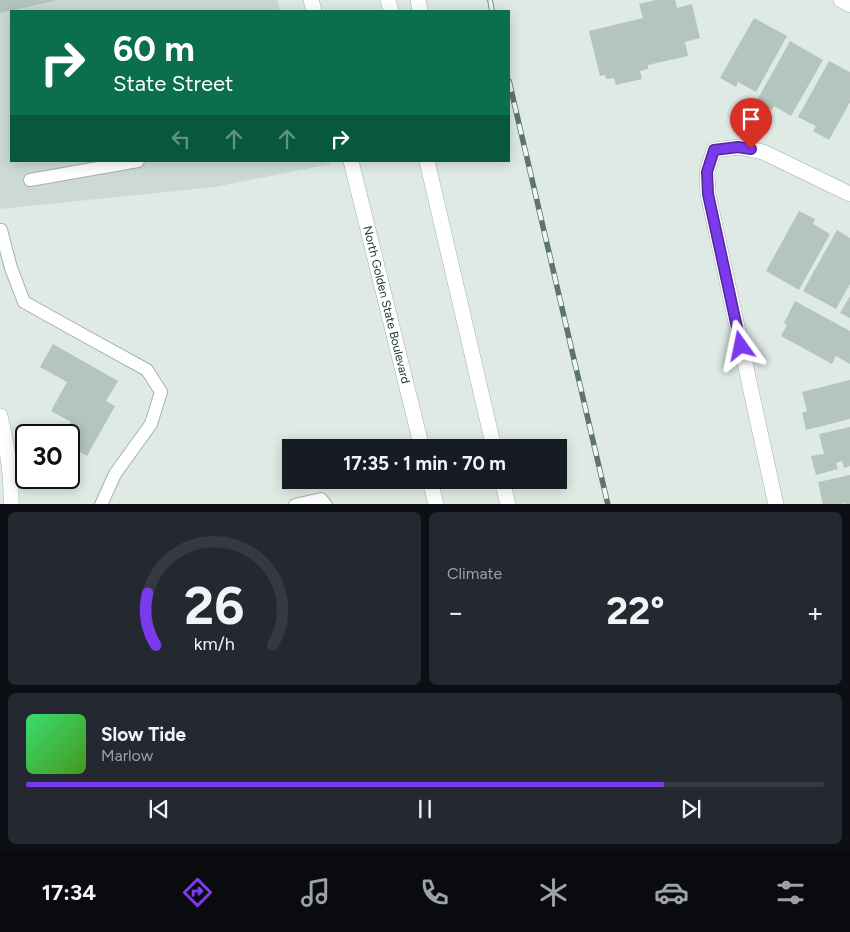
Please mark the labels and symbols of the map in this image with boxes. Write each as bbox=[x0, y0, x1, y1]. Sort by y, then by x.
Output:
pin bbox=[730, 98, 772, 149]
street label: North Golden State Boulevard bbox=[360, 224, 413, 385]
position arrow bbox=[714, 319, 766, 371]
speed limit sign: 30 bbox=[15, 424, 80, 489]

